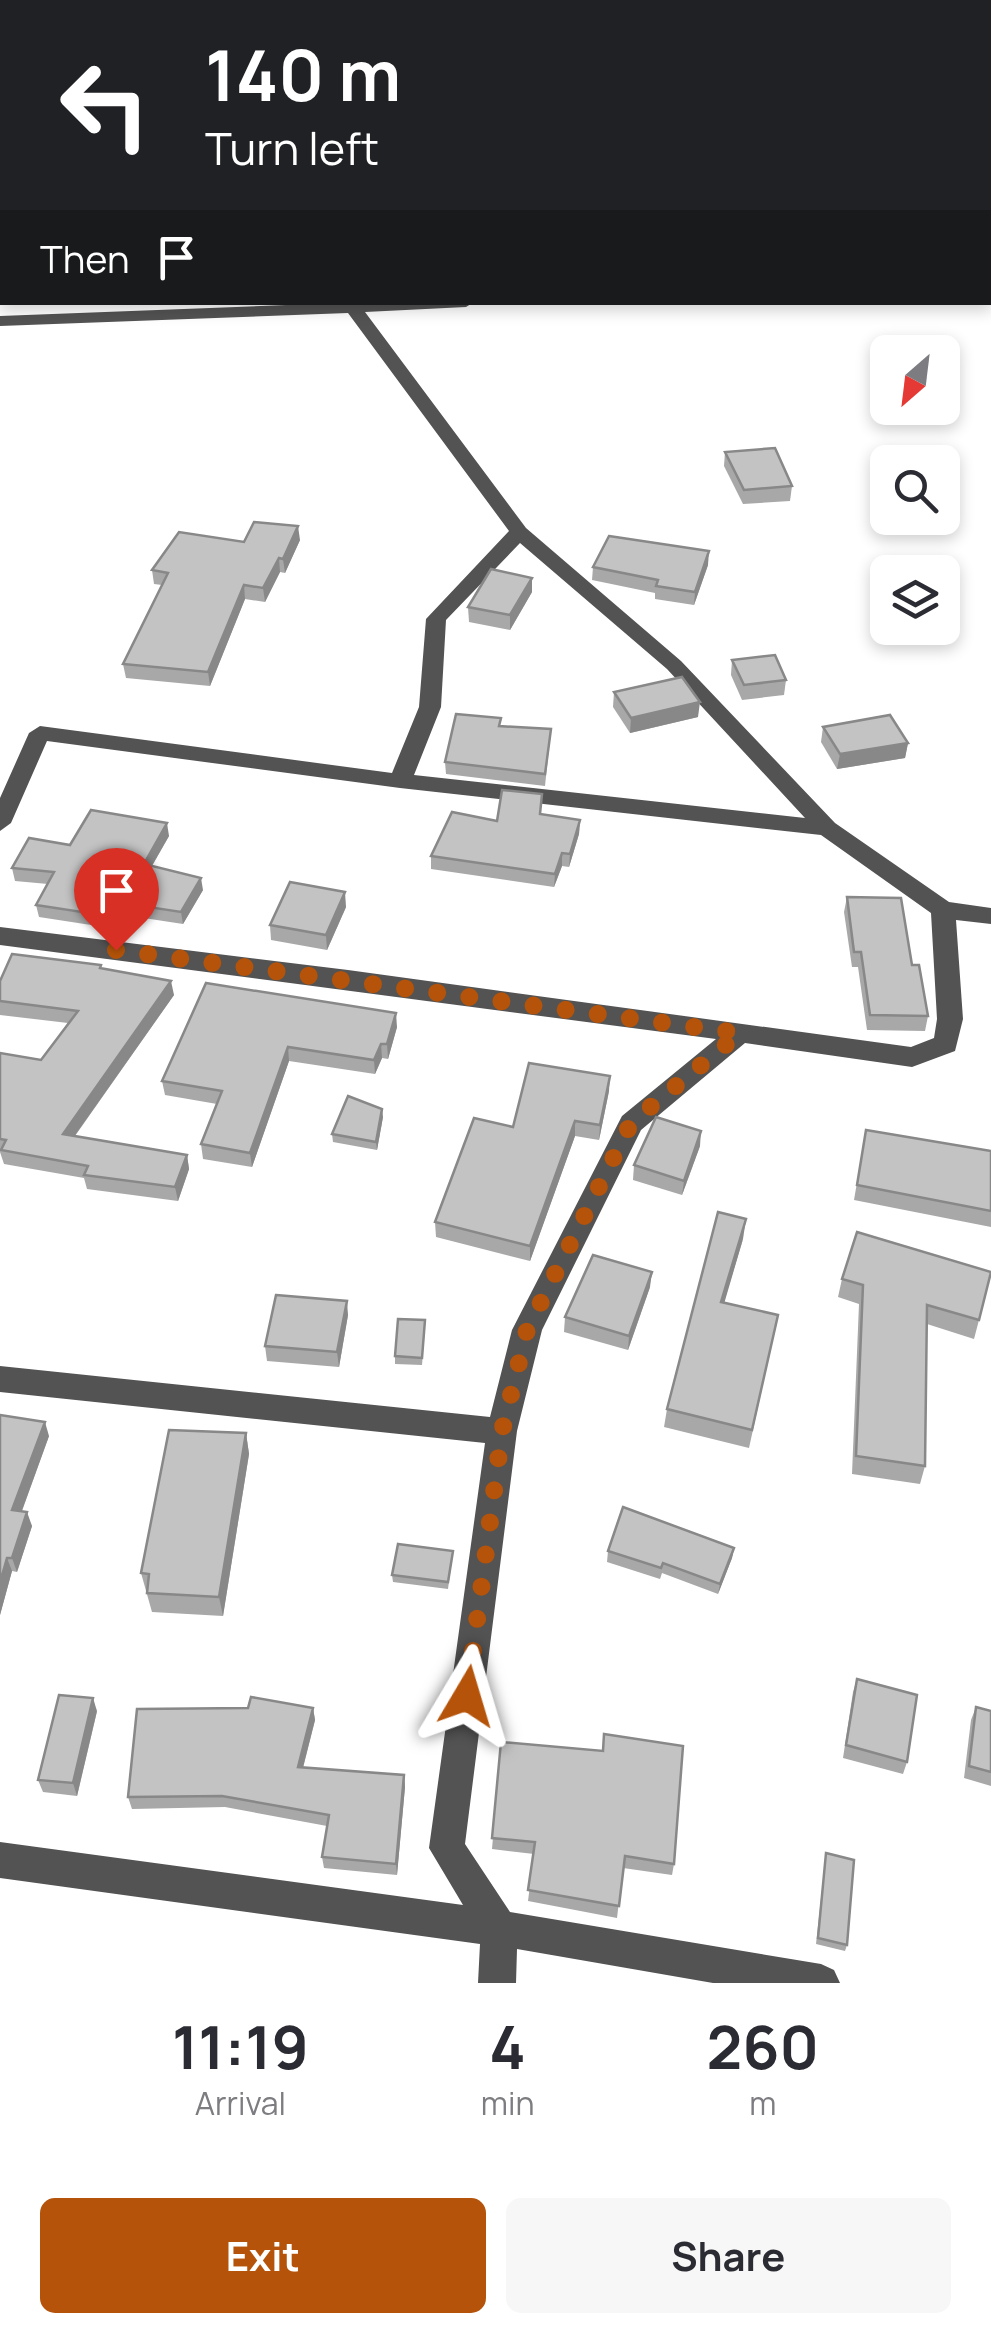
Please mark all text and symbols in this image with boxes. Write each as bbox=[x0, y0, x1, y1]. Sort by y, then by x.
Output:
text: 140 m bbox=[205, 26, 401, 122]
icon: left bbox=[40, 40, 170, 170]
text: Turn left bbox=[205, 117, 379, 179]
icon: arrive bbox=[149, 230, 204, 285]
text: Then bbox=[40, 232, 129, 284]
north arrow bbox=[870, 335, 960, 425]
map controls bbox=[870, 335, 960, 645]
button: search bbox=[870, 445, 960, 535]
button: layers bbox=[870, 555, 960, 645]
pin bbox=[74, 848, 159, 951]
icon: arrive bbox=[89, 863, 144, 918]
position arrow bbox=[415, 1644, 519, 1748]
text: 11:19 bbox=[172, 2005, 309, 2087]
text: 4 bbox=[489, 2005, 526, 2087]
text: 260 bbox=[706, 2005, 819, 2087]
text: Arrival bbox=[195, 2081, 286, 2125]
text: min bbox=[481, 2081, 534, 2125]
text: m bbox=[749, 2081, 776, 2125]
button: Exit bbox=[40, 2198, 486, 2313]
button: Share bbox=[506, 2198, 951, 2313]

